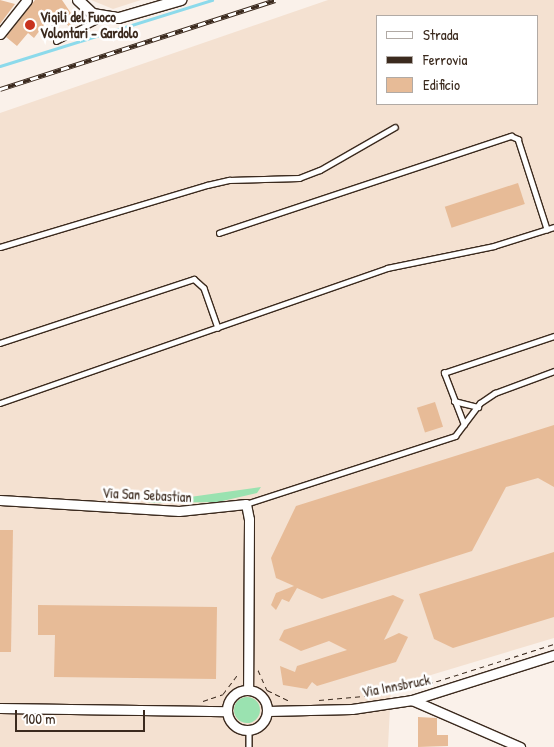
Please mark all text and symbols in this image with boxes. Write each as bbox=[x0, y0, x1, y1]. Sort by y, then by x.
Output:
place label: Vigili del Fuoco Volontari - Gardolo bbox=[40, 9, 138, 41]
legend bbox=[376, 15, 539, 105]
marker: Vigili del Fuoco Volontari - Gardolo bbox=[24, 19, 36, 31]
text: Strada bbox=[423, 24, 458, 45]
text: Ferrovia bbox=[423, 49, 467, 70]
text: Edificio bbox=[423, 74, 460, 95]
street label: Via San Sebastian bbox=[102, 484, 192, 506]
street label: Via Innsbruck bbox=[361, 671, 431, 701]
scale bar bbox=[18, 700, 148, 732]
text: 100 m bbox=[23, 708, 56, 729]

